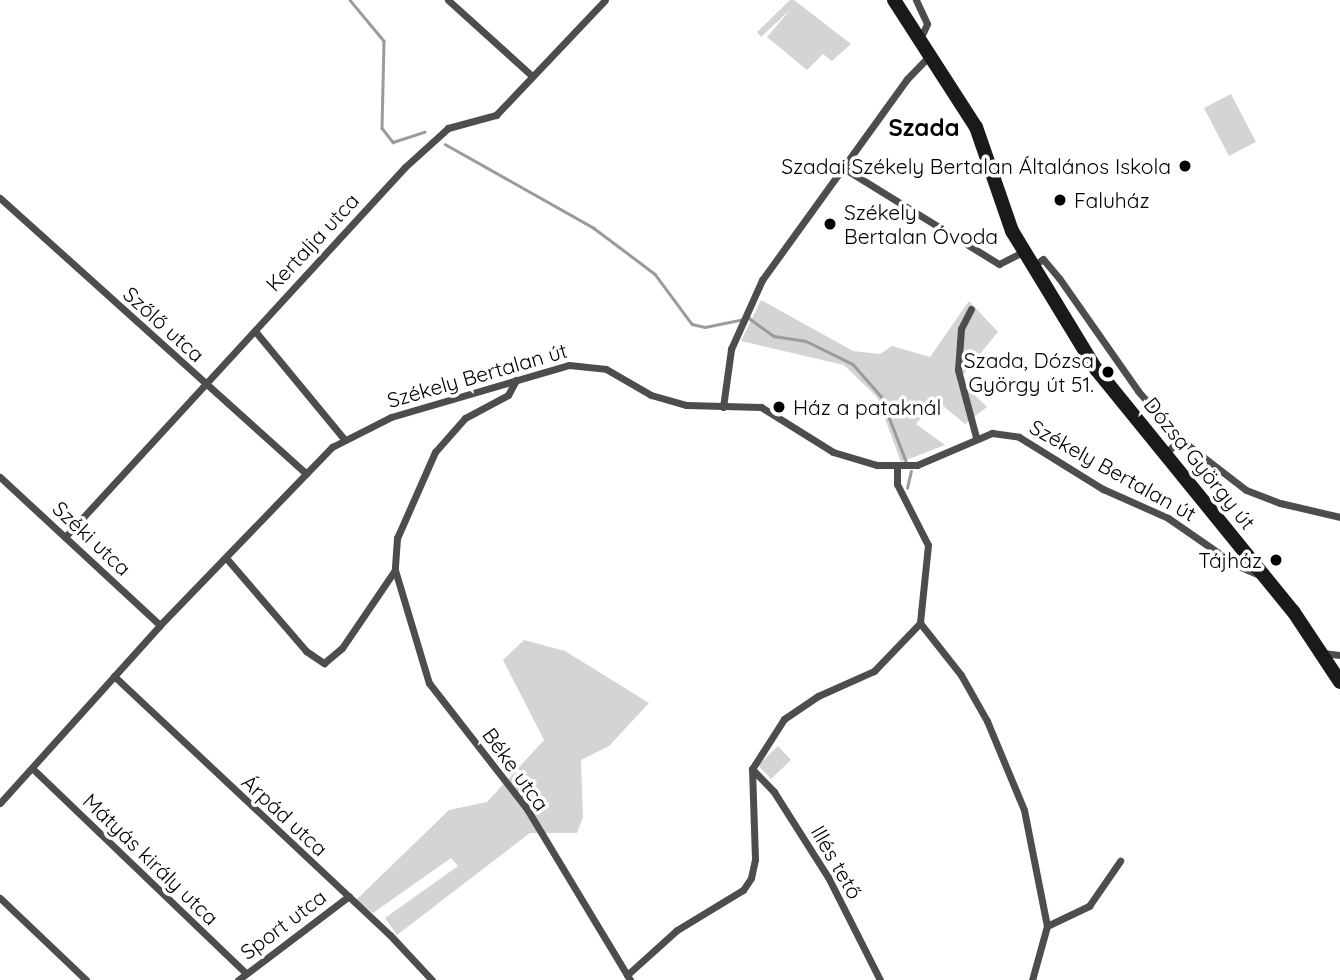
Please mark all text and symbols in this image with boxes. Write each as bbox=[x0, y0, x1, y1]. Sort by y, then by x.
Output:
district label: Szada bbox=[888, 114, 960, 142]
place label: Szadai Székely Bertalan Általános Iskola bbox=[781, 153, 1171, 179]
marker: Szadai Székely Bertalan Általános Iskola bbox=[1177, 158, 1193, 174]
place label: Faluház bbox=[1074, 187, 1150, 213]
street label: Kertalja utca bbox=[260, 188, 364, 296]
marker: Faluház bbox=[1052, 192, 1068, 208]
place label: Székely Bertalan Óvoda bbox=[844, 199, 998, 249]
marker: Székely Bertalan Óvoda bbox=[822, 216, 838, 232]
street label: Szőlő utca bbox=[118, 281, 210, 367]
street label: Székely Bertalan út bbox=[384, 337, 570, 413]
place label: Szada, Dózsa György út 51. bbox=[964, 347, 1094, 397]
marker: Szada, Dózsa György út 51. bbox=[1100, 364, 1116, 380]
street label: Dózsa György út bbox=[1139, 392, 1261, 534]
place label: Ház a pataknál bbox=[793, 394, 941, 420]
marker: Ház a pataknál bbox=[771, 399, 787, 415]
street label: Székely Bertalan út bbox=[1025, 414, 1201, 526]
street label: Széki utca bbox=[48, 496, 136, 580]
place label: Tájház bbox=[1198, 547, 1262, 573]
marker: Tájház bbox=[1268, 552, 1284, 568]
street label: Béke utca bbox=[477, 723, 555, 815]
street label: Árpád utca bbox=[237, 769, 333, 861]
street label: Mátyás király utca bbox=[78, 788, 224, 930]
street label: Illés tető bbox=[806, 821, 868, 903]
street label: Sport utca bbox=[235, 884, 331, 964]

